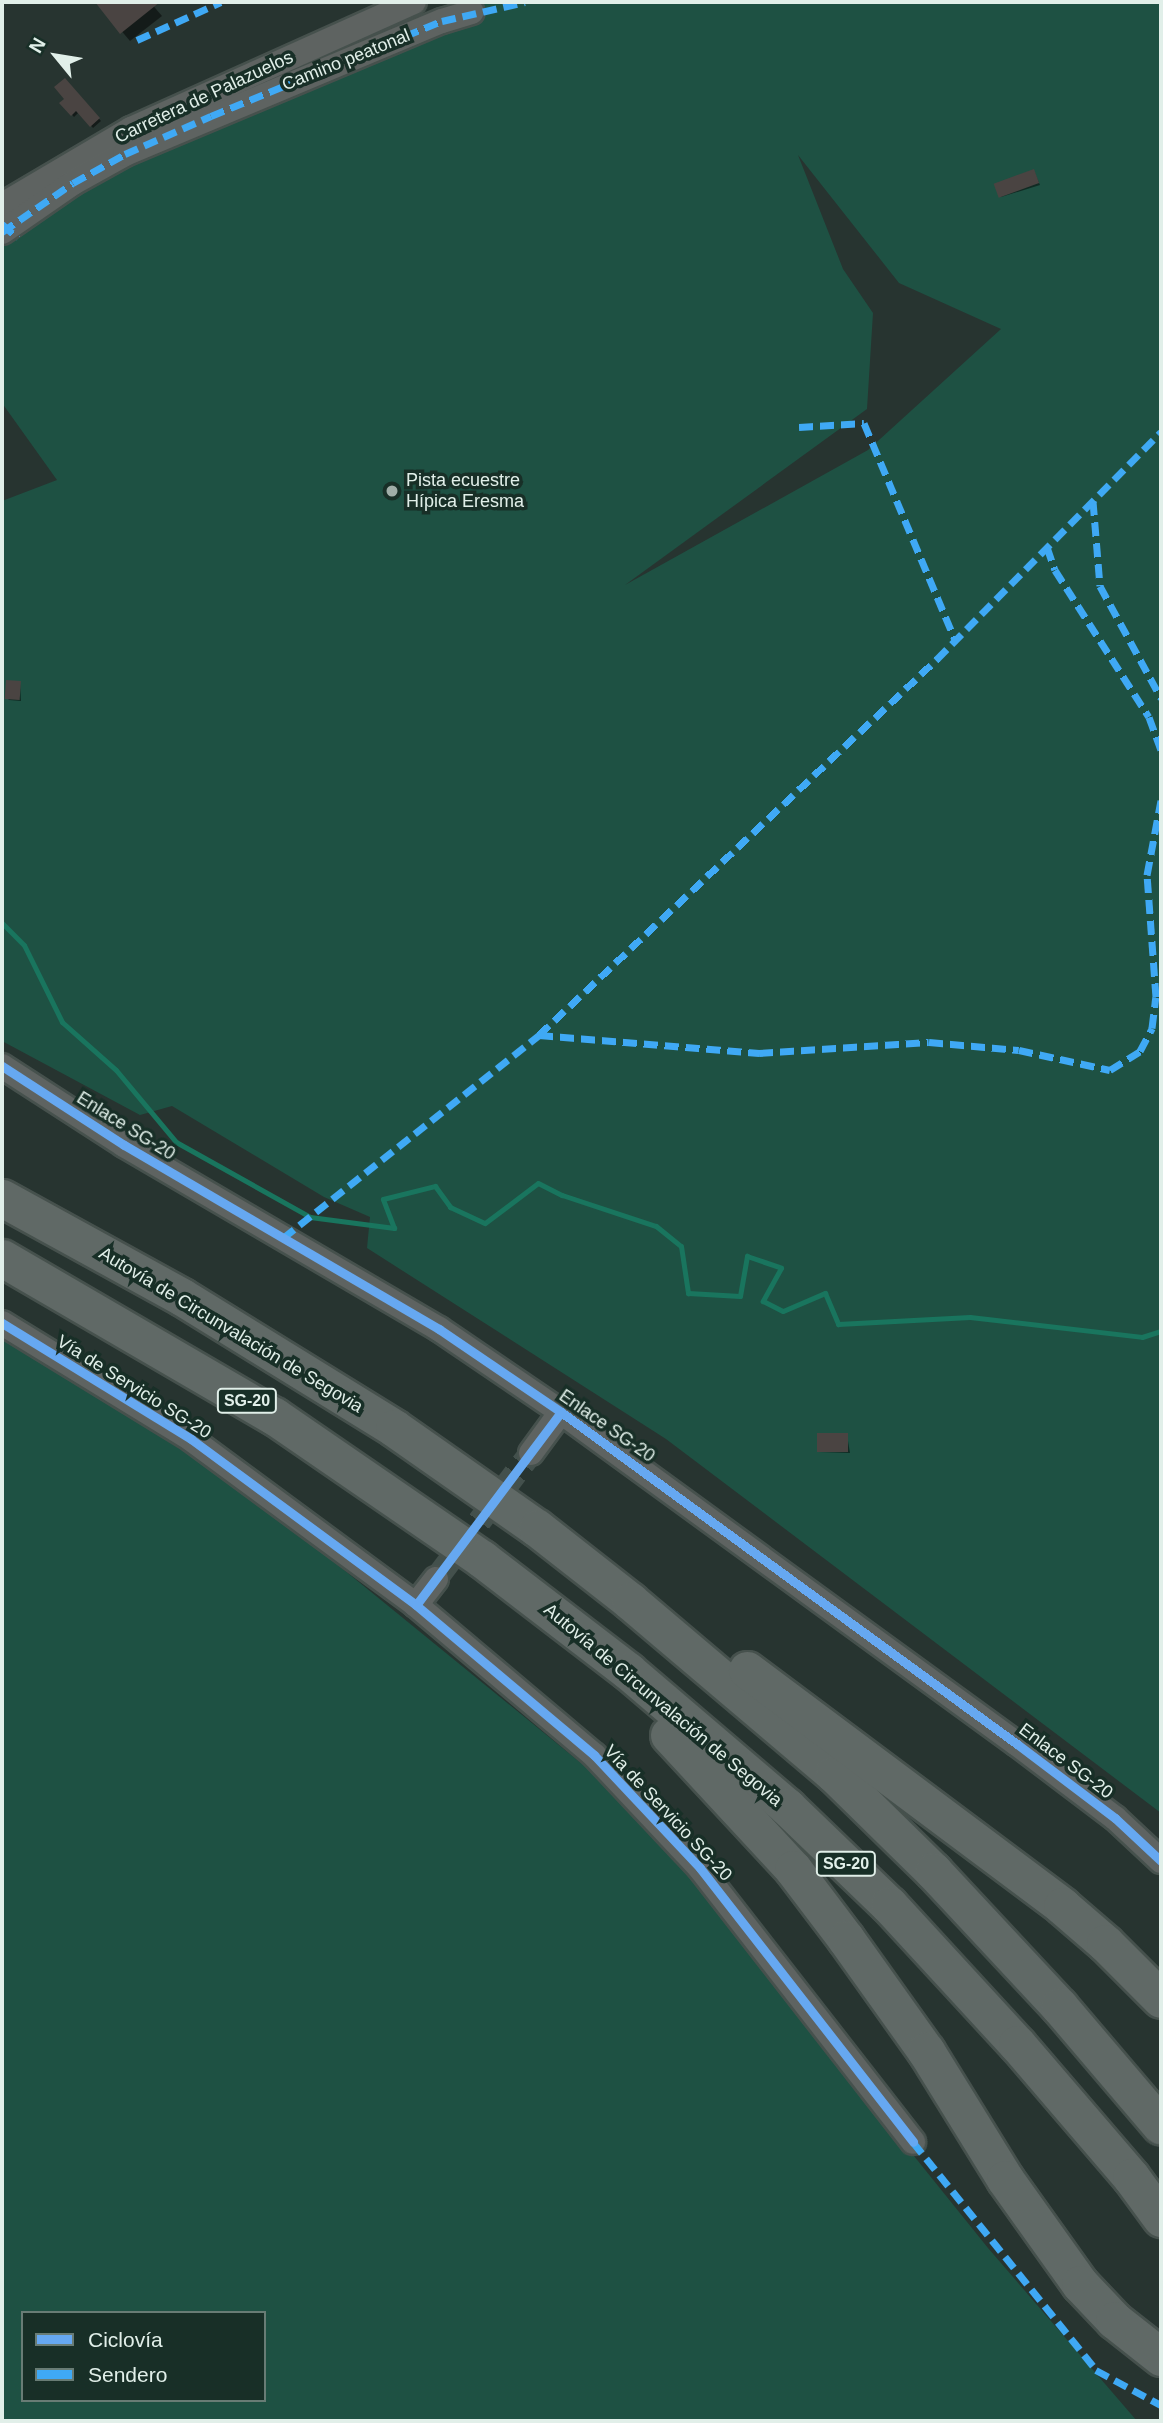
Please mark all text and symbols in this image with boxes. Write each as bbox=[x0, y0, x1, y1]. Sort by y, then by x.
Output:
north arrow bbox=[21, 21, 91, 91]
street label: Camino peatonal bbox=[279, 24, 413, 96]
text: N bbox=[25, 34, 50, 56]
street label: Carretera de Palazuelos bbox=[111, 46, 297, 148]
place label: Pista ecuestre Hípica Eresma bbox=[406, 470, 524, 512]
marker: Pista ecuestre Hípica Eresma bbox=[384, 483, 400, 499]
street label: Enlace SG-20 bbox=[73, 1087, 179, 1165]
street label: Autovía de Circunvalación de Segovia bbox=[95, 1242, 367, 1418]
street label: Vía de Servicio SG-20 bbox=[53, 1331, 215, 1443]
street label: Enlace SG-20 bbox=[555, 1385, 659, 1467]
road number: SG-20 bbox=[216, 1388, 278, 1414]
street label: Autovía de Circunvalación de Segovia bbox=[540, 1599, 786, 1811]
street label: Enlace SG-20 bbox=[1015, 1719, 1117, 1803]
street label: Vía de Servicio SG-20 bbox=[599, 1741, 737, 1885]
road number: SG-20 bbox=[814, 1852, 878, 1876]
legend bbox=[21, 2311, 266, 2402]
text: Ciclovía bbox=[88, 2328, 163, 2351]
text: Sendero bbox=[88, 2363, 167, 2386]

